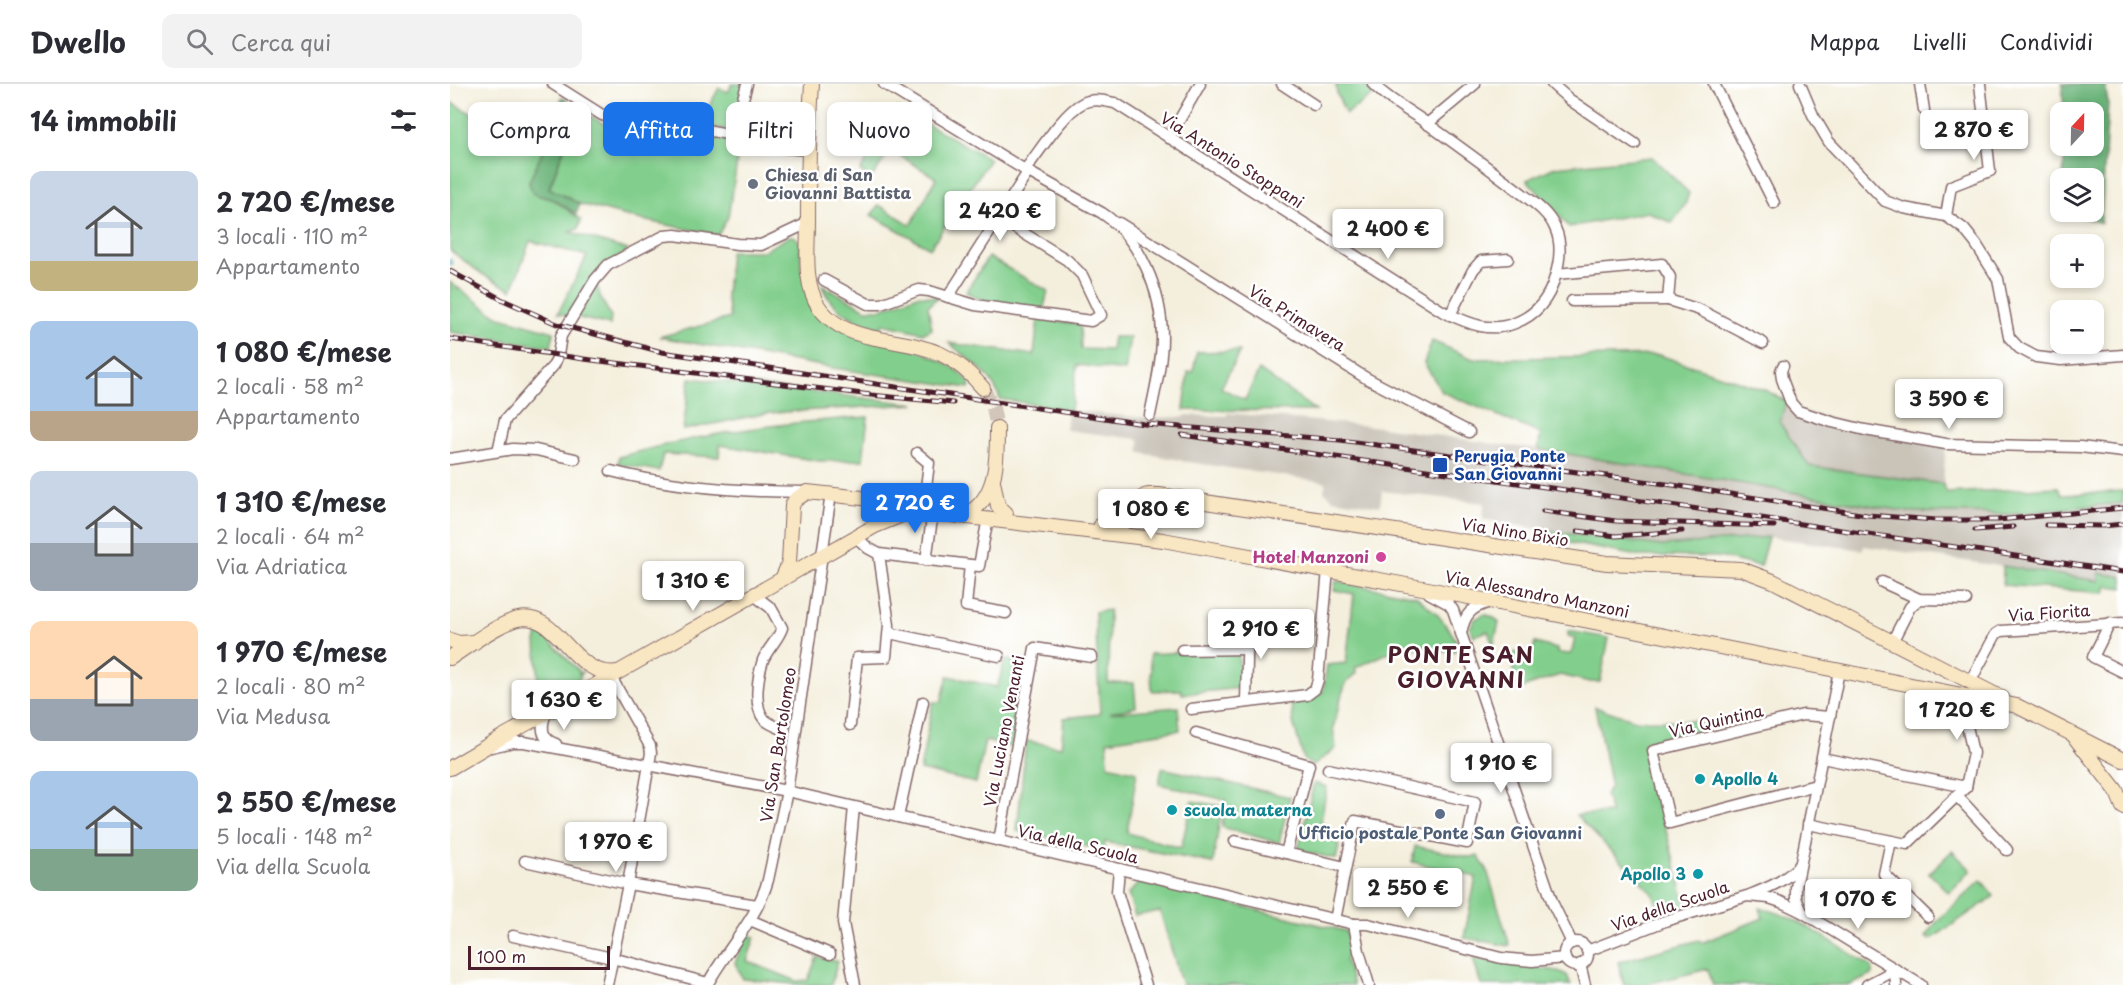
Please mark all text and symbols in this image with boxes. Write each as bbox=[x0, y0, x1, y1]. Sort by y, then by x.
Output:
search box bbox=[162, 14, 582, 68]
text: Dwello bbox=[30, 20, 126, 63]
icon: search bbox=[183, 25, 216, 58]
text: Cerca qui bbox=[231, 25, 331, 58]
text: Mappa bbox=[1810, 25, 1880, 57]
text: Livelli bbox=[1913, 25, 1967, 57]
text: Condividi bbox=[2000, 25, 2093, 57]
text: 14 immobili bbox=[30, 101, 177, 140]
chip: Compra bbox=[468, 102, 591, 156]
chip: Affitta bbox=[603, 102, 714, 156]
chip: Filtri bbox=[726, 102, 815, 156]
chip: Nuovo bbox=[827, 102, 932, 156]
north arrow bbox=[2050, 102, 2104, 156]
map controls bbox=[2050, 102, 2104, 354]
icon: filters bbox=[387, 104, 420, 137]
street label: Via Antonio Stoppani bbox=[1156, 105, 1309, 213]
pin: 2 870 € bbox=[1919, 110, 2029, 161]
text: 2 870 € bbox=[1934, 114, 2014, 144]
place label: Chiesa di San Giovanni Battista bbox=[765, 162, 911, 204]
button: layers bbox=[2050, 168, 2104, 222]
marker: Chiesa di San Giovanni Battista bbox=[746, 177, 760, 191]
text: 2 720 €/mese bbox=[216, 182, 395, 221]
pin: 2 420 € bbox=[945, 191, 1055, 242]
icon: home bbox=[78, 195, 150, 267]
text: 2 420 € bbox=[959, 195, 1042, 225]
pin: 2 400 € bbox=[1333, 209, 1443, 260]
text: 2 400 € bbox=[1346, 213, 1430, 243]
text: 3 locali · 110 m² bbox=[216, 221, 368, 251]
button: + bbox=[2050, 234, 2104, 288]
text: Appartamento bbox=[216, 251, 360, 281]
street label: Via Primavera bbox=[1244, 278, 1351, 357]
button: − bbox=[2050, 300, 2104, 354]
text: 1 080 €/mese bbox=[216, 332, 392, 371]
icon: home bbox=[78, 345, 150, 417]
text: 2 locali · 58 m² bbox=[216, 371, 364, 401]
pin: 3 590 € bbox=[1894, 379, 2004, 430]
text: 3 590 € bbox=[1909, 383, 1989, 413]
text: Appartamento bbox=[216, 401, 360, 431]
place label: Perugia Ponte San Giovanni bbox=[1454, 443, 1566, 485]
marker: Perugia Ponte San Giovanni bbox=[1431, 456, 1449, 474]
text: 1 310 €/mese bbox=[216, 482, 386, 521]
pin: 2 720 € bbox=[860, 483, 970, 534]
text: 2 720 € bbox=[875, 487, 955, 517]
pin: 1 080 € bbox=[1096, 489, 1206, 540]
text: 1 080 € bbox=[1112, 493, 1190, 523]
icon: home bbox=[78, 495, 150, 567]
street label: Via Nino Bixio bbox=[1460, 511, 1571, 551]
text: 2 locali · 64 m² bbox=[216, 521, 365, 551]
place label: Hotel Manzoni bbox=[1253, 544, 1369, 568]
marker: Hotel Manzoni bbox=[1374, 550, 1388, 564]
text: Via Adriatica bbox=[216, 551, 347, 581]
pin: 1 310 € bbox=[638, 561, 748, 612]
street label: Via Alessandro Manzoni bbox=[1443, 563, 1631, 623]
text: 1 310 € bbox=[656, 565, 730, 595]
street label: Via Fiorita bbox=[2007, 597, 2091, 627]
pin: 2 910 € bbox=[1206, 609, 1316, 660]
text: 2 910 € bbox=[1222, 613, 1300, 643]
text: 1 970 €/mese bbox=[216, 632, 387, 671]
district label: PONTE SAN GIOVANNI bbox=[1388, 637, 1534, 695]
icon: home bbox=[78, 645, 150, 717]
street label: Via Luciano Venanti bbox=[977, 653, 1030, 809]
street label: Via San Bartolomeo bbox=[753, 666, 801, 824]
text: 2 locali · 80 m² bbox=[216, 671, 366, 701]
pin: 1 630 € bbox=[509, 680, 619, 731]
text: 1 630 € bbox=[525, 684, 603, 714]
pin: 1 720 € bbox=[1902, 690, 2012, 741]
text: 1 720 € bbox=[1919, 694, 1995, 724]
street label: Via Quintina bbox=[1666, 697, 1765, 743]
text: Via Medusa bbox=[216, 701, 330, 731]
pin: 1 910 € bbox=[1446, 743, 1556, 794]
text: 1 910 € bbox=[1465, 747, 1537, 777]
place label: Apollo 4 bbox=[1711, 766, 1778, 790]
marker: Apollo 4 bbox=[1693, 772, 1707, 786]
text: 2 550 €/mese bbox=[216, 782, 396, 821]
icon: home bbox=[78, 795, 150, 867]
place label: scuola materna bbox=[1184, 797, 1312, 821]
marker: scuola materna bbox=[1165, 803, 1179, 817]
marker: Ufficio postale Ponte San Giovanni bbox=[1433, 807, 1447, 821]
street label: Via della Scuola bbox=[1015, 817, 1141, 869]
place label: Ufficio postale Ponte San Giovanni bbox=[1298, 820, 1582, 844]
text: 5 locali · 148 m² bbox=[216, 821, 373, 851]
pin: 1 970 € bbox=[561, 822, 671, 873]
text: 1 970 € bbox=[579, 826, 653, 856]
text: Via della Scuola bbox=[216, 851, 370, 881]
place label: Apollo 3 bbox=[1619, 861, 1686, 885]
marker: Apollo 3 bbox=[1691, 867, 1705, 881]
pin: 2 550 € bbox=[1353, 868, 1463, 919]
text: 2 550 € bbox=[1367, 872, 1449, 902]
street label: Via della Scuola bbox=[1607, 874, 1732, 936]
pin: 1 070 € bbox=[1803, 879, 1913, 930]
text: 1 070 € bbox=[1819, 883, 1897, 913]
scale bar bbox=[468, 943, 610, 970]
text: 100 m bbox=[477, 944, 526, 968]

